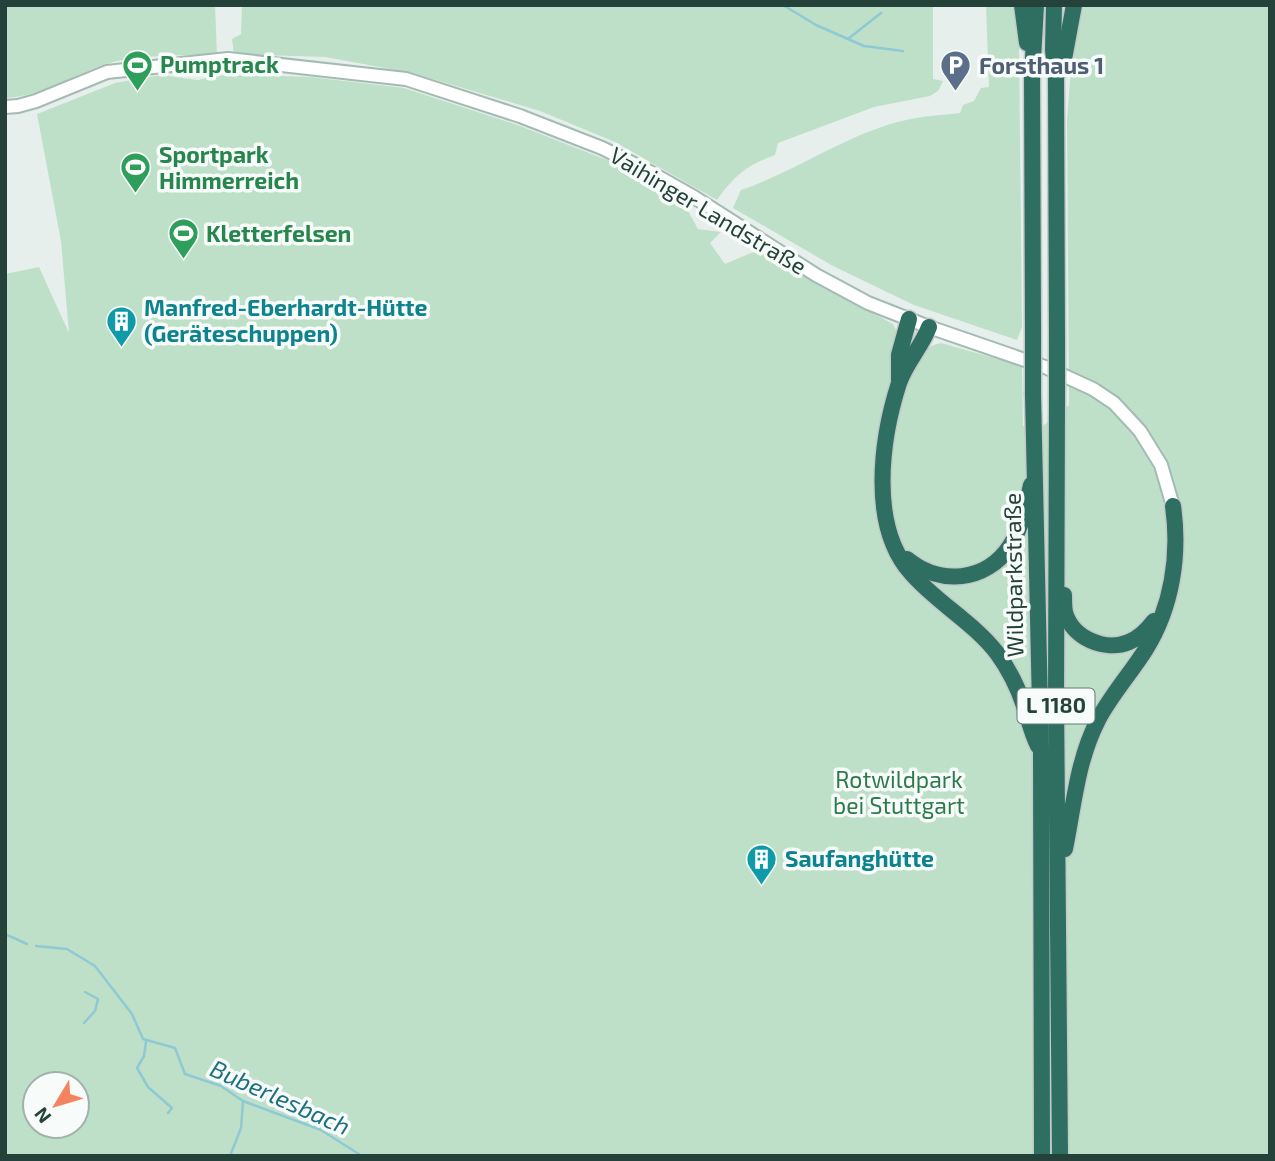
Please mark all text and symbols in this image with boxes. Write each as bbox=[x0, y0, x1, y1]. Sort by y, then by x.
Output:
sports icon: Pumptrack bbox=[120, 48, 154, 92]
parking icon: Forsthaus 1 bbox=[939, 49, 973, 93]
place label: Pumptrack bbox=[160, 50, 279, 78]
place label: Forsthaus 1 bbox=[979, 51, 1104, 79]
place label: Sportpark Himmerreich bbox=[159, 140, 299, 194]
street label: Vaihinger Landstraße bbox=[605, 140, 812, 280]
sports icon: Sportpark Himmerreich bbox=[119, 151, 153, 195]
sports icon: Kletterfelsen bbox=[166, 217, 200, 261]
place label: Kletterfelsen bbox=[206, 219, 351, 247]
place label: Manfred-Eberhardt-Hütte (Geräteschuppen) bbox=[144, 293, 428, 347]
building icon: Manfred-Eberhardt-Hütte (Geräteschuppen) bbox=[104, 304, 138, 348]
street label: Wildparkstraße bbox=[998, 492, 1028, 658]
road number: L 1180 bbox=[1018, 688, 1094, 724]
park label: Rotwildpark bei Stuttgart bbox=[833, 765, 965, 819]
building icon: Saufanghütte bbox=[745, 842, 779, 886]
place label: Saufanghütte bbox=[785, 844, 934, 872]
water label: Buberlesbach bbox=[206, 1053, 355, 1140]
north arrow bbox=[21, 1070, 91, 1140]
text: N bbox=[29, 1103, 55, 1128]

